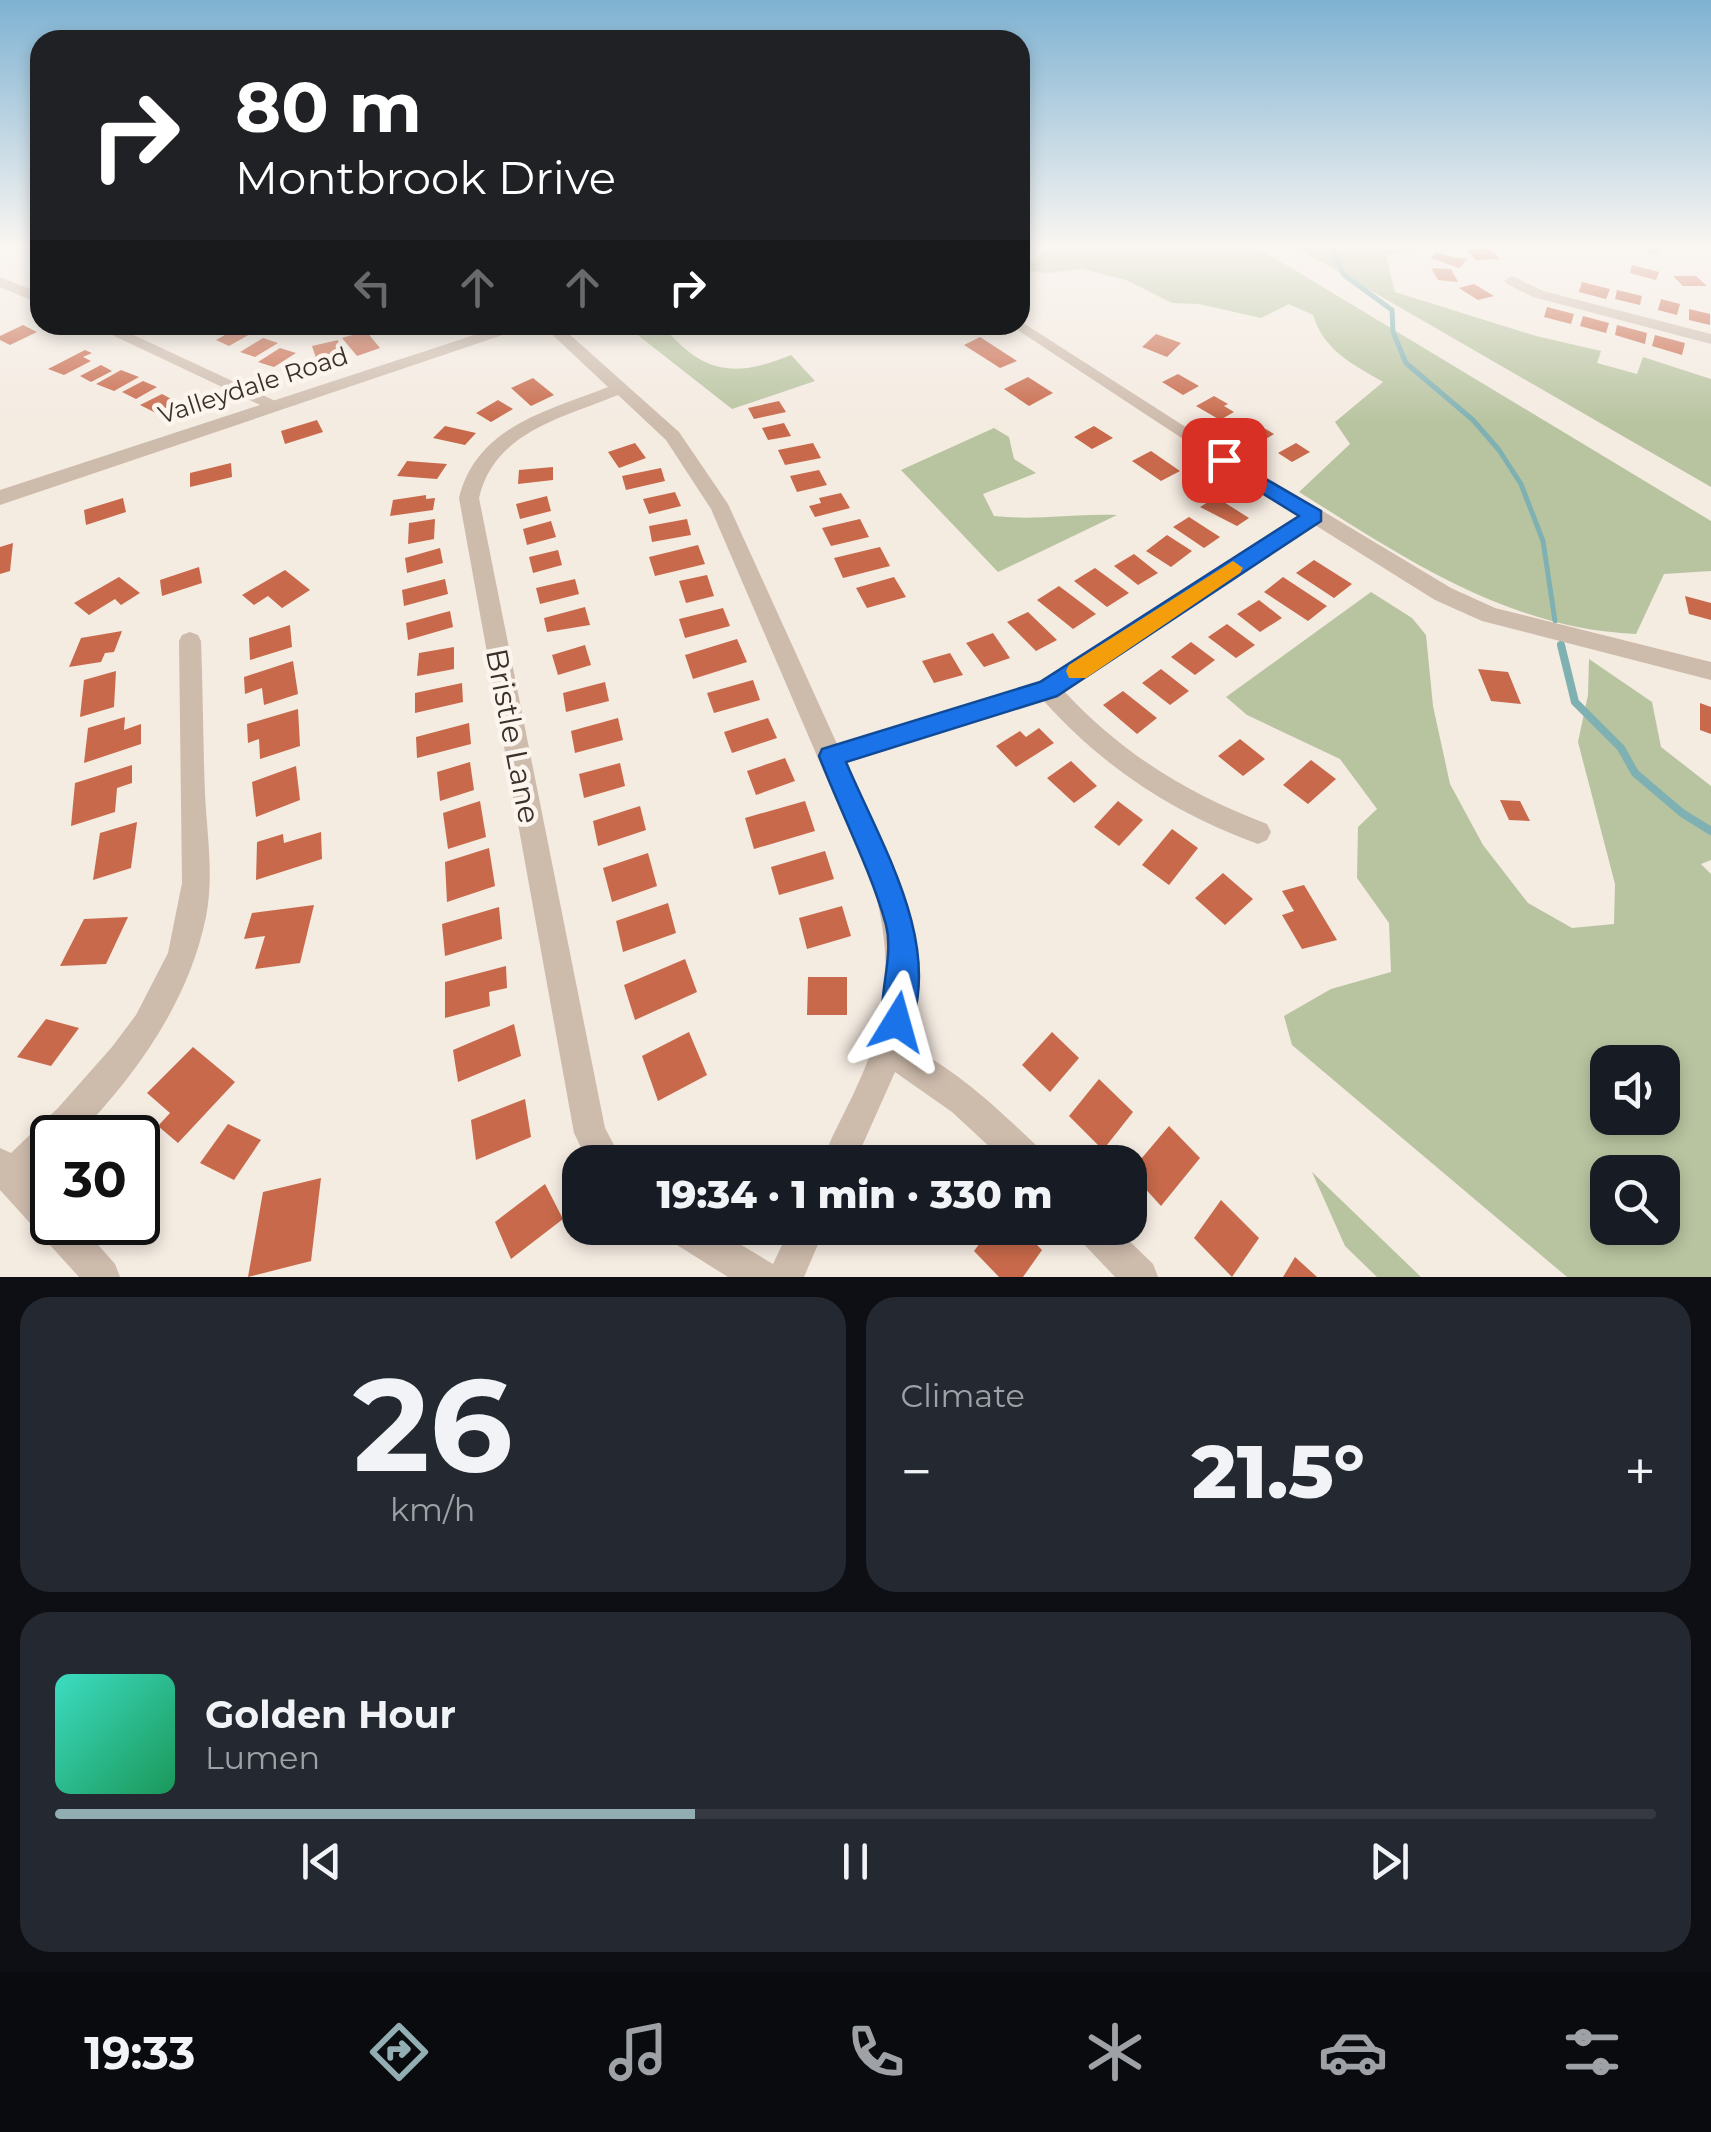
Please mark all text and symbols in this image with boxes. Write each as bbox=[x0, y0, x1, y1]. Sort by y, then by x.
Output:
text: 80 m bbox=[235, 64, 422, 150]
icon: right bbox=[70, 70, 200, 200]
text: Montbrook Drive bbox=[235, 150, 616, 205]
icon: left bbox=[345, 260, 400, 315]
icon: ahead bbox=[450, 260, 505, 315]
icon: ahead bbox=[555, 260, 610, 315]
icon: right bbox=[660, 260, 715, 315]
street label: Valleydale Road bbox=[154, 340, 352, 430]
pin bbox=[1182, 418, 1267, 503]
icon: arrive bbox=[1197, 433, 1252, 488]
street label: Bristle Lane bbox=[478, 646, 548, 826]
position arrow bbox=[845, 970, 949, 1074]
map controls bbox=[1590, 1045, 1680, 1245]
button: sound bbox=[1590, 1045, 1680, 1135]
speed limit sign: 30 bbox=[30, 1115, 160, 1245]
button: search bbox=[1590, 1155, 1680, 1245]
text: 19:34 · 1 min · 330 m bbox=[656, 1171, 1053, 1218]
text: 26 bbox=[353, 1345, 513, 1504]
text: Climate bbox=[901, 1376, 1025, 1415]
text: 21.5° bbox=[1192, 1425, 1365, 1517]
text: − bbox=[901, 1438, 932, 1505]
text: + bbox=[1624, 1438, 1656, 1505]
text: km/h bbox=[390, 1490, 475, 1529]
text: Golden Hour bbox=[205, 1691, 456, 1738]
text: Lumen bbox=[205, 1738, 320, 1777]
icon: previous bbox=[294, 1834, 349, 1889]
icon: pause bbox=[828, 1834, 883, 1889]
icon: next bbox=[1362, 1834, 1417, 1889]
icon: directions bbox=[364, 2017, 434, 2087]
icon: music bbox=[603, 2017, 673, 2087]
icon: phone bbox=[841, 2017, 911, 2087]
icon: climate bbox=[1080, 2017, 1150, 2087]
icon: car bbox=[1318, 2017, 1388, 2087]
icon: filters bbox=[1557, 2017, 1627, 2087]
text: 19:33 bbox=[84, 2025, 195, 2080]

